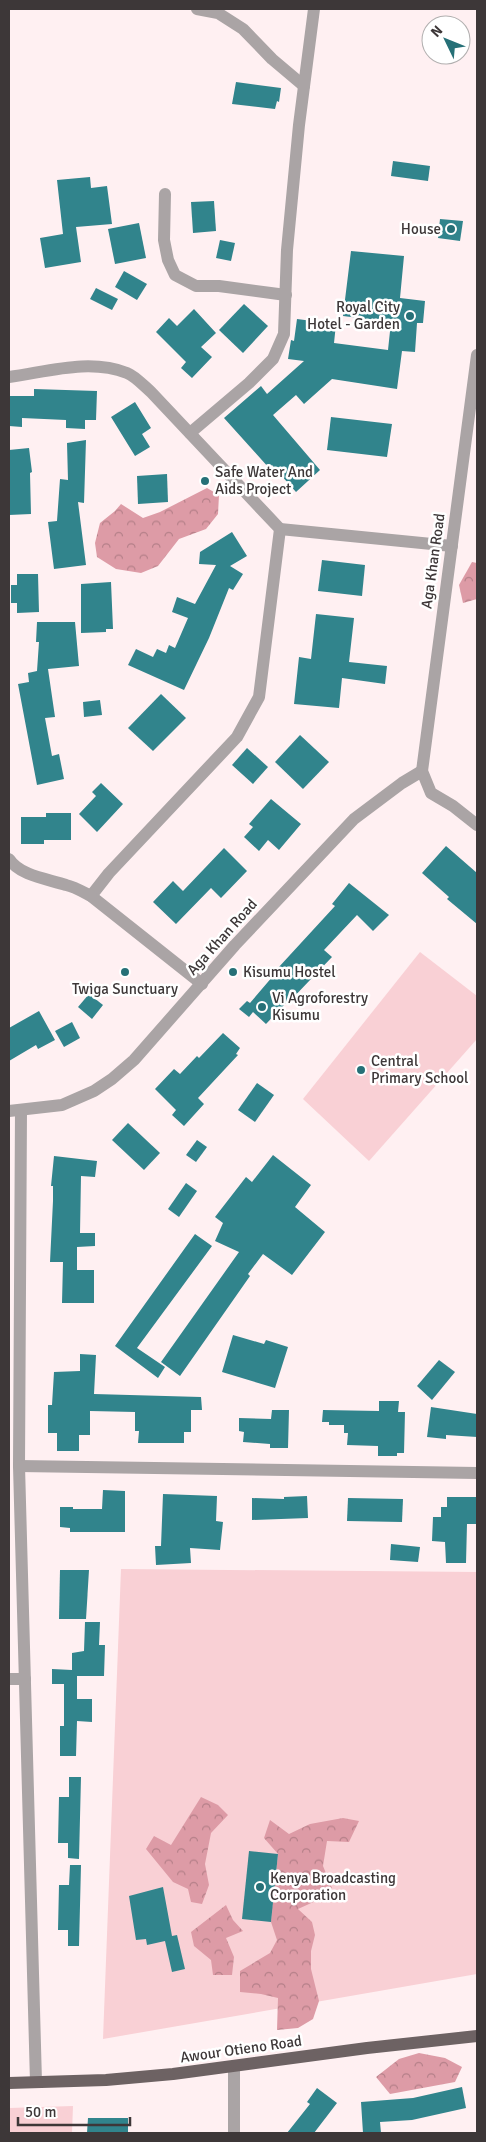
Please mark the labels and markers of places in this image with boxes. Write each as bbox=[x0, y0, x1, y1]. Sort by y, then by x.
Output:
place label: House bbox=[401, 220, 441, 238]
marker: House bbox=[445, 223, 457, 235]
place label: Royal City Hotel - Garden bbox=[307, 298, 400, 333]
marker: Royal City Hotel - Garden bbox=[404, 310, 416, 322]
place label: Safe Water And Aids Project bbox=[215, 463, 313, 498]
marker: Safe Water And Aids Project bbox=[199, 475, 211, 487]
place label: Kisumu Hostel bbox=[243, 963, 336, 981]
marker: Twiga Sunctuary bbox=[119, 966, 131, 978]
marker: Kisumu Hostel bbox=[227, 966, 239, 978]
place label: Twiga Sunctuary bbox=[72, 980, 178, 998]
place label: Vi Agroforestry Kisumu bbox=[272, 989, 368, 1024]
marker: Vi Agroforestry Kisumu bbox=[256, 1001, 268, 1013]
place label: Central Primary School bbox=[371, 1052, 468, 1087]
marker: Central Primary School bbox=[355, 1064, 367, 1076]
place label: Kenya Broadcasting Corporation bbox=[270, 1869, 396, 1904]
marker: Kenya Broadcasting Corporation bbox=[254, 1881, 266, 1893]

